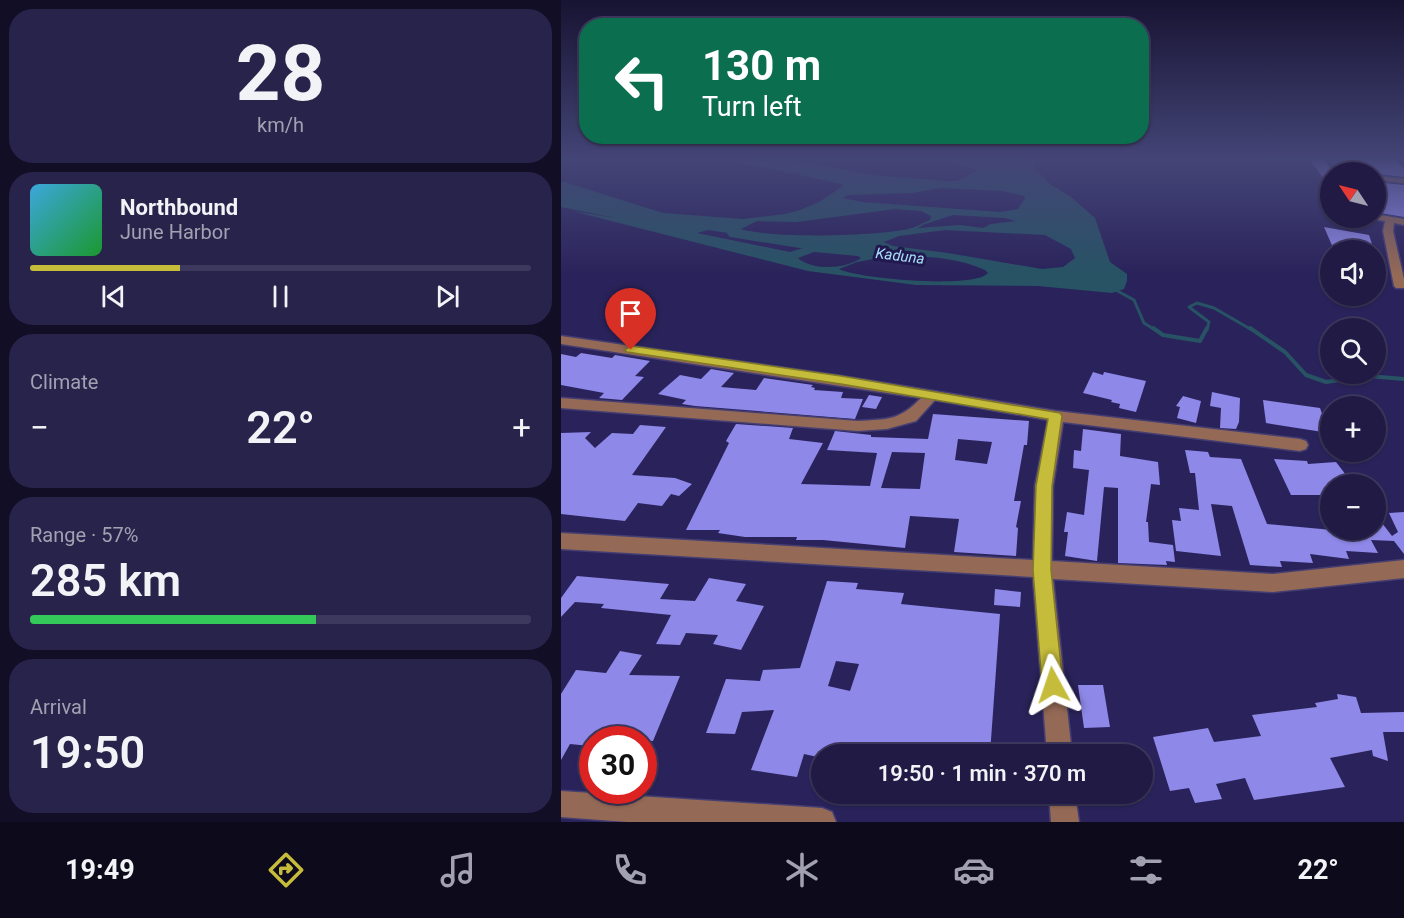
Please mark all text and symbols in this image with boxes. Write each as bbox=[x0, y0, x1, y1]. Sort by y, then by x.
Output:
text: 28 bbox=[236, 28, 325, 119]
text: 130 m bbox=[702, 41, 821, 90]
icon: left bbox=[603, 42, 681, 120]
text: Turn left bbox=[702, 91, 802, 123]
text: km/h bbox=[257, 113, 304, 137]
north arrow bbox=[1320, 162, 1386, 228]
map controls bbox=[1320, 162, 1386, 540]
text: Northbound bbox=[120, 195, 238, 220]
text: June Harbor bbox=[120, 220, 230, 244]
button: sound bbox=[1320, 240, 1386, 306]
water label: Kaduna bbox=[874, 244, 926, 268]
icon: previous bbox=[97, 280, 130, 313]
icon: pause bbox=[264, 280, 297, 313]
icon: next bbox=[431, 280, 464, 313]
pin bbox=[605, 288, 656, 350]
icon: arrive bbox=[614, 297, 647, 330]
button: search bbox=[1320, 318, 1386, 384]
text: Climate bbox=[30, 370, 98, 394]
button: + bbox=[1320, 396, 1386, 462]
text: 22° bbox=[246, 401, 315, 454]
text: − bbox=[30, 408, 49, 447]
text: + bbox=[512, 408, 531, 447]
button: − bbox=[1320, 474, 1386, 540]
text: Range · 57% bbox=[30, 523, 138, 547]
text: 285 km bbox=[30, 554, 181, 607]
position arrow bbox=[1021, 653, 1085, 717]
text: Arrival bbox=[30, 695, 87, 719]
text: 19:50 bbox=[30, 726, 145, 779]
speed limit sign: 30 bbox=[579, 726, 657, 804]
text: 19:50 · 1 min · 370 m bbox=[878, 761, 1086, 786]
icon: directions bbox=[265, 849, 307, 891]
icon: music bbox=[437, 849, 479, 891]
icon: phone bbox=[609, 849, 651, 891]
icon: climate bbox=[781, 849, 823, 891]
icon: car bbox=[953, 849, 995, 891]
icon: filters bbox=[1125, 849, 1167, 891]
text: 19:49 bbox=[65, 854, 135, 886]
text: 22° bbox=[1297, 854, 1339, 886]

